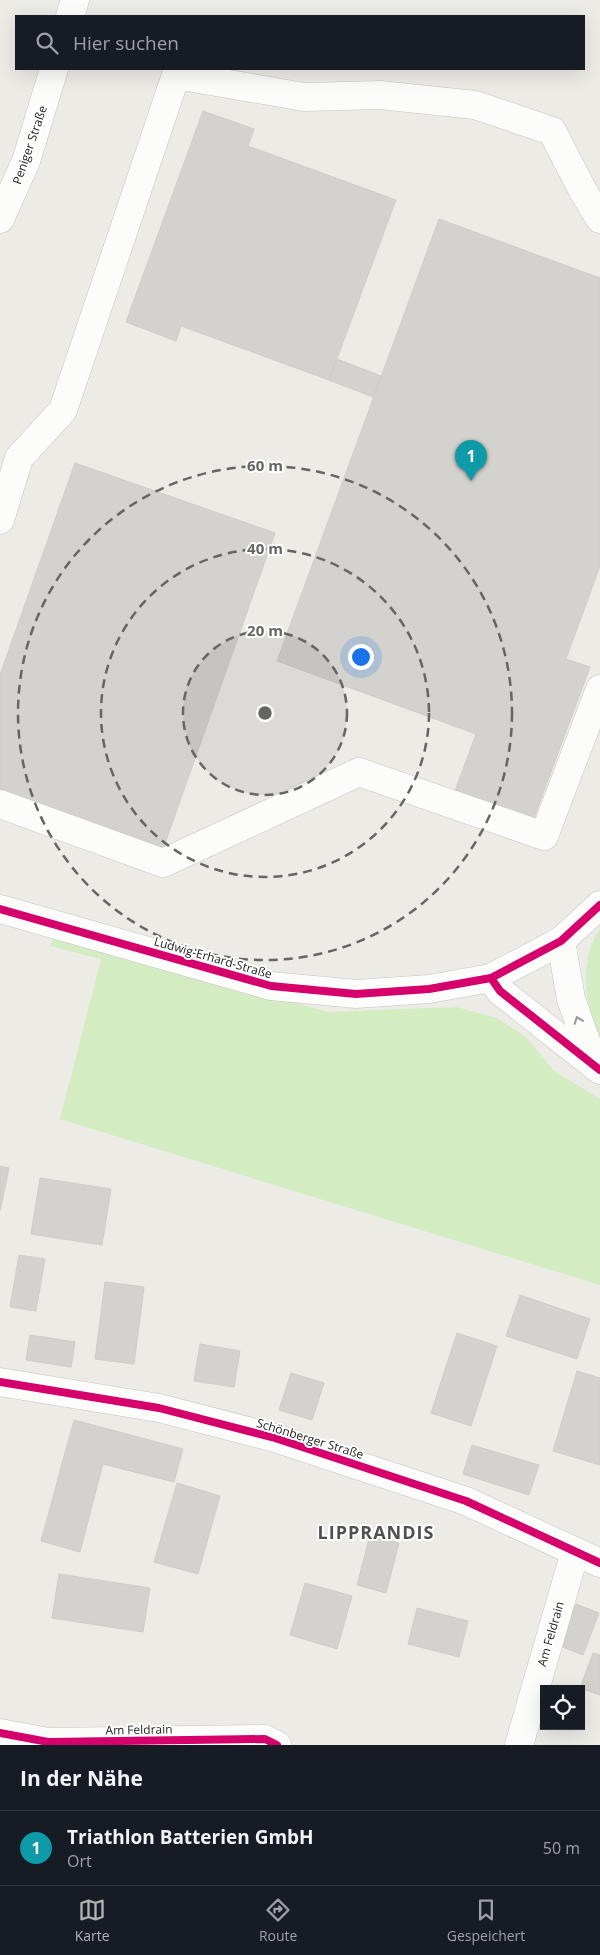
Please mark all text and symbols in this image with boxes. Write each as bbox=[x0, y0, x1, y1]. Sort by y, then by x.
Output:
search box bbox=[15, 15, 585, 70]
icon: search bbox=[33, 29, 61, 57]
text: Hier suchen bbox=[73, 30, 179, 56]
street label: Peniger Straße bbox=[8, 103, 51, 186]
pin: 1 bbox=[455, 440, 487, 481]
text: 60 m bbox=[247, 455, 283, 475]
text: 40 m bbox=[247, 538, 283, 558]
text: 20 m bbox=[247, 620, 283, 640]
your location bbox=[348, 644, 374, 670]
centre of rings bbox=[256, 704, 274, 722]
street label: Ludwig-Erhard-Straße bbox=[152, 933, 274, 983]
one-way arrow bbox=[574, 1017, 584, 1025]
street label: Schönberger Straße bbox=[255, 1414, 366, 1463]
district label: LIPPRANDIS bbox=[318, 1520, 434, 1544]
street label: Am Feldrain bbox=[533, 1599, 568, 1668]
map controls bbox=[540, 1685, 585, 1730]
button: locate bbox=[540, 1685, 585, 1730]
street label: Am Feldrain bbox=[105, 1720, 173, 1739]
text: In der Nähe bbox=[20, 1764, 143, 1792]
text: Triathlon Batterien GmbH bbox=[67, 1824, 314, 1850]
text: 1 bbox=[31, 1837, 41, 1859]
text: 50 m bbox=[543, 1837, 580, 1859]
text: Ort bbox=[67, 1850, 92, 1872]
tab: Karte bbox=[75, 1896, 110, 1945]
tab: Route bbox=[259, 1896, 297, 1945]
tab: Gespeichert bbox=[447, 1896, 525, 1945]

